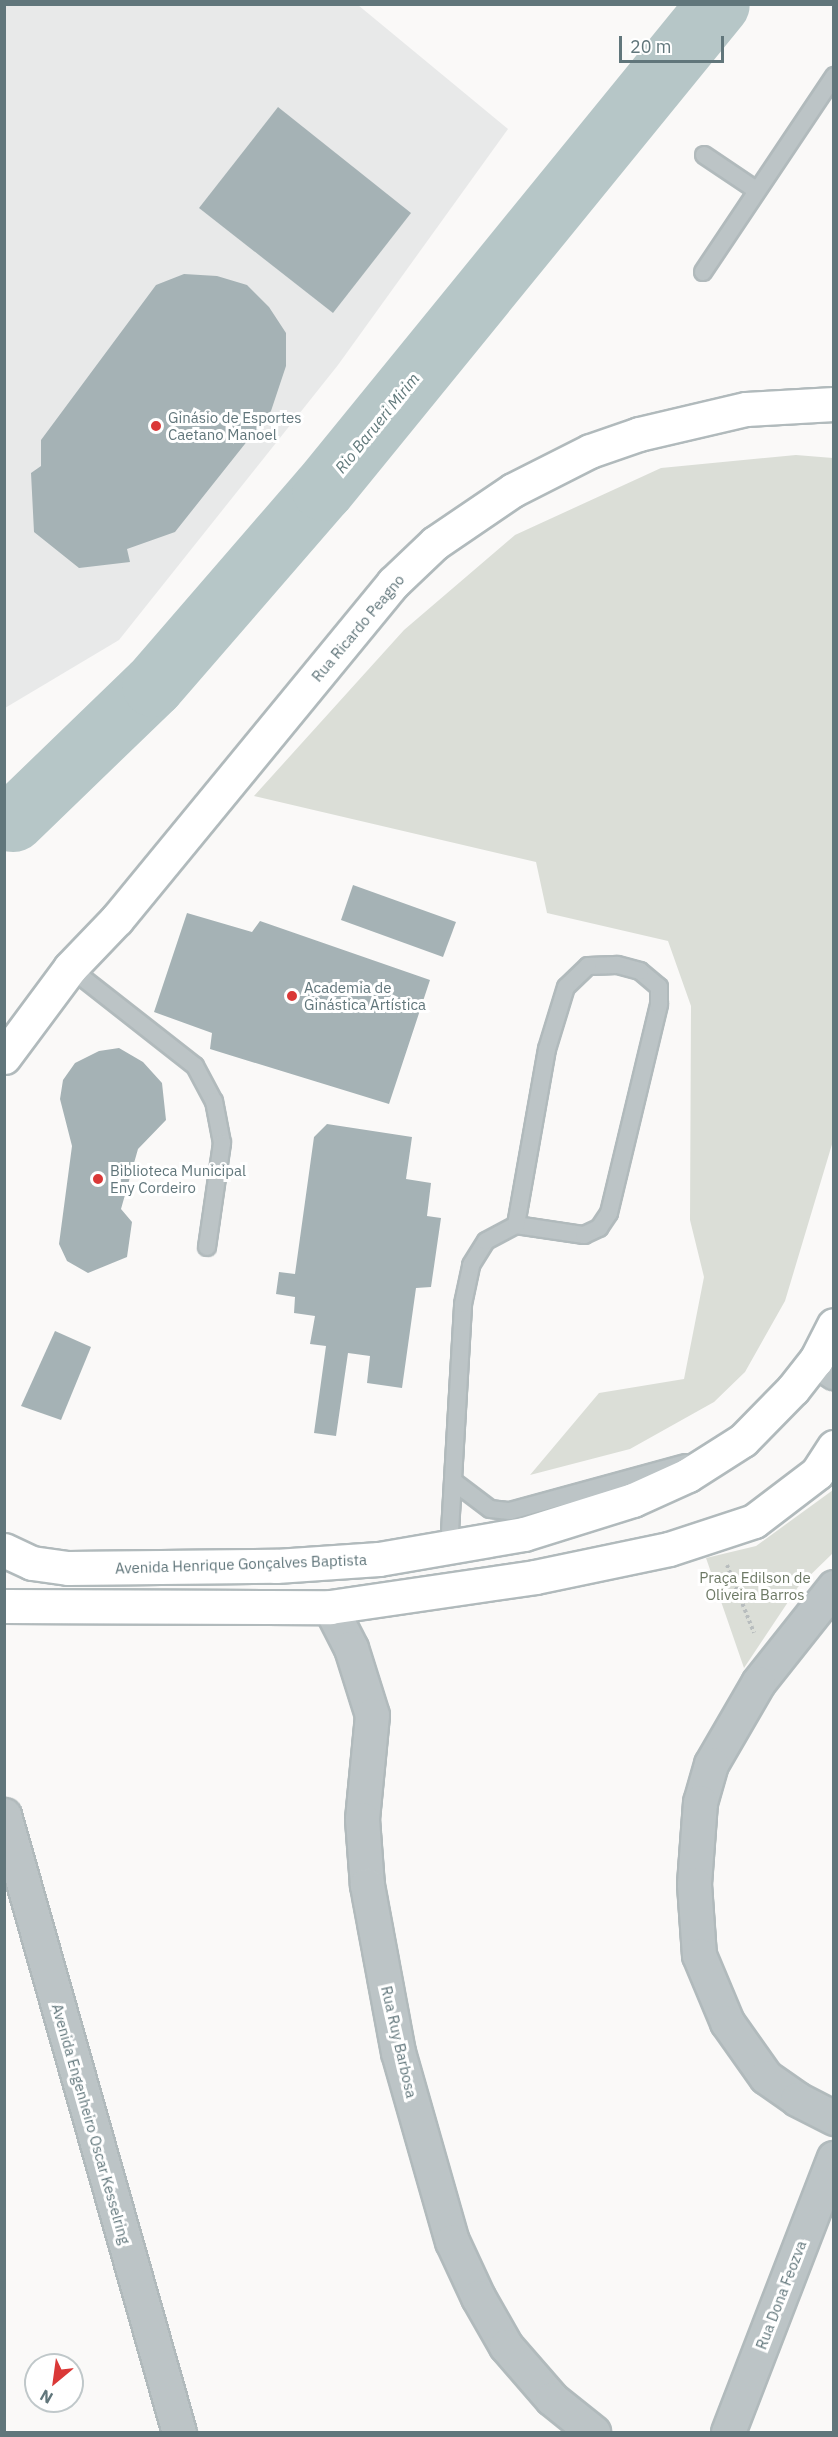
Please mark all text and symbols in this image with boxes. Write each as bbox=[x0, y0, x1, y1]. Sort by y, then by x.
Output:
scale bar bbox=[622, 24, 727, 62]
text: 20 m bbox=[630, 35, 672, 58]
water label: Rio Barueri Mirim bbox=[331, 369, 423, 477]
place label: Ginásio de Esportes Caetano Manoel bbox=[168, 408, 302, 443]
marker: Ginásio de Esportes Caetano Manoel bbox=[149, 419, 163, 433]
street label: Rua Ricardo Peagno bbox=[308, 571, 408, 685]
place label: Academia de Ginástica Artística bbox=[304, 978, 426, 1013]
marker: Academia de Ginástica Artística bbox=[285, 989, 299, 1003]
place label: Biblioteca Municipal Eny Cordeiro bbox=[110, 1161, 246, 1196]
marker: Biblioteca Municipal Eny Cordeiro bbox=[91, 1172, 105, 1186]
street label: Avenida Henrique Gonçalves Baptista bbox=[115, 1551, 367, 1577]
park label: Praça Edilson de Oliveira Barros bbox=[699, 1568, 811, 1603]
street label: Rua Ruy Barbosa bbox=[377, 1984, 421, 2100]
street label: Avenida Engenheiro Oscar Kesselring bbox=[48, 2002, 134, 2246]
street label: Rua Dona Feozva bbox=[752, 2238, 810, 2352]
north arrow bbox=[24, 2353, 84, 2413]
text: N bbox=[36, 2385, 56, 2409]

